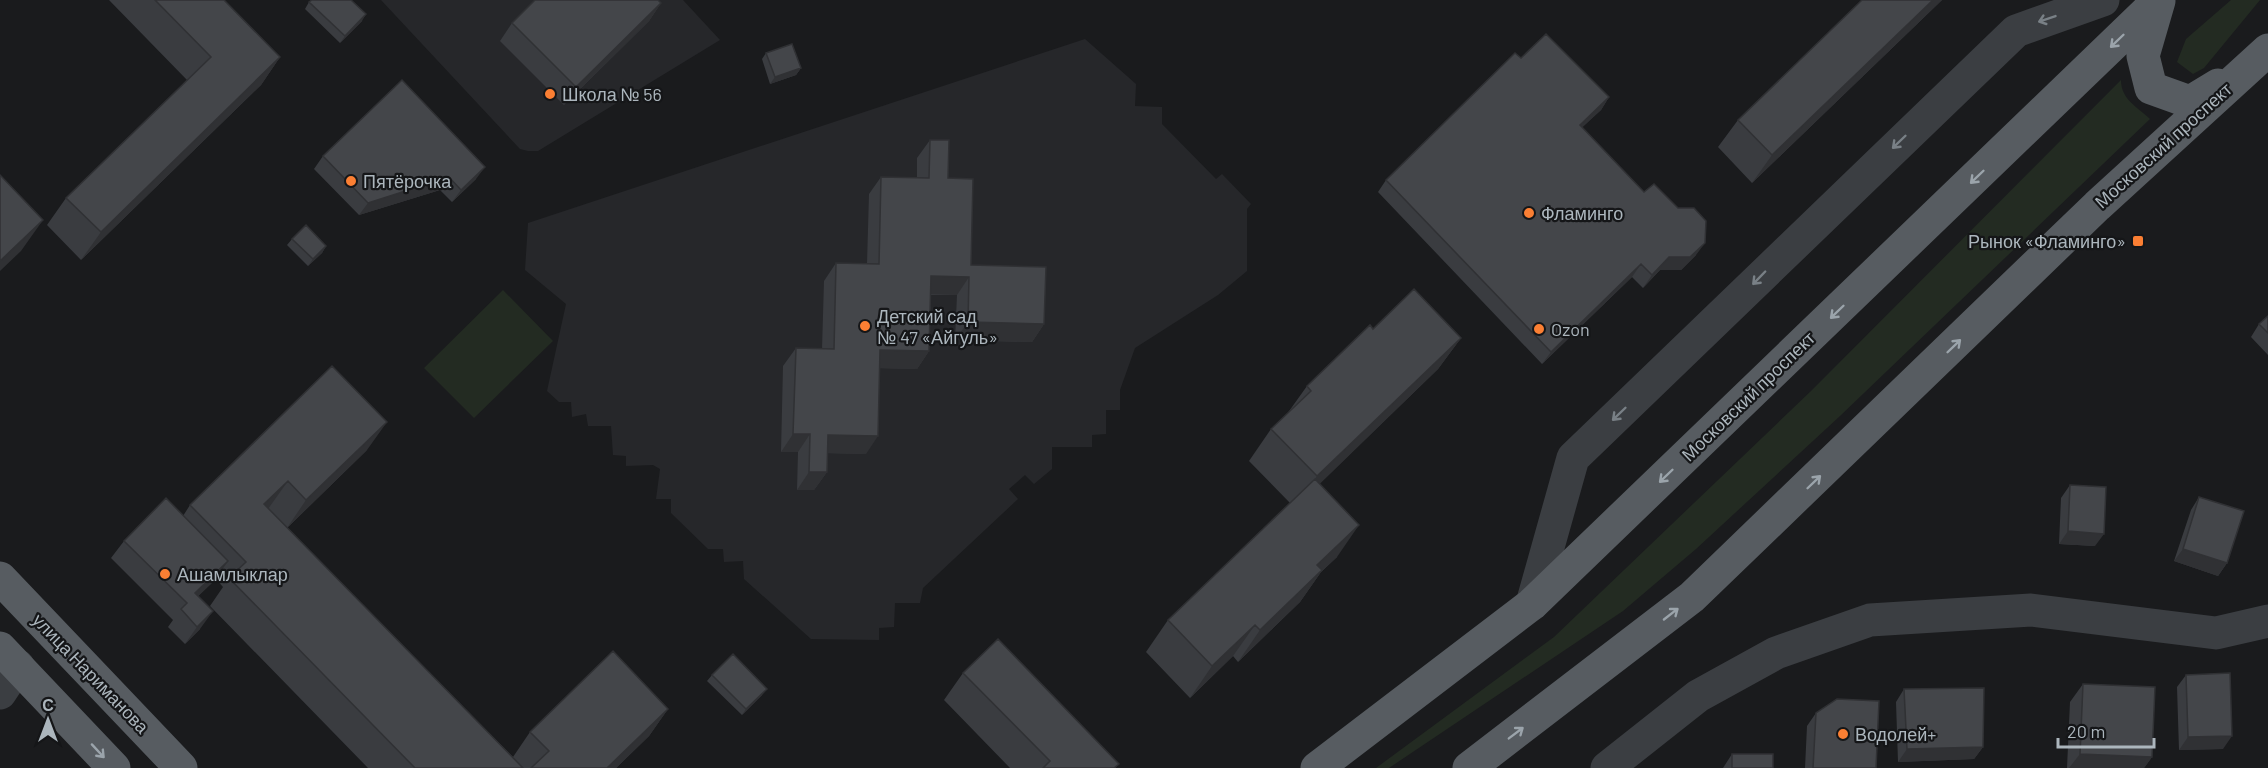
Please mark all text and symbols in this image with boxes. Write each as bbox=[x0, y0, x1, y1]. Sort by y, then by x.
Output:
one-way arrow bbox=[2038, 15, 2057, 26]
one-way arrow bbox=[2110, 34, 2125, 48]
street label: Московский проспект bbox=[2090, 78, 2236, 212]
place label: Школа № 56 bbox=[562, 83, 662, 105]
marker: Школа № 56 bbox=[543, 87, 557, 101]
one-way arrow bbox=[1892, 135, 1907, 150]
one-way arrow bbox=[1970, 169, 1985, 184]
place label: Пятёрочка bbox=[363, 170, 452, 192]
marker: Пятёрочка bbox=[344, 174, 358, 188]
place label: Фламинго bbox=[1541, 202, 1623, 224]
marker: Фламинго bbox=[1522, 206, 1536, 220]
place label: Рынок «Фламинго» bbox=[1968, 230, 2126, 252]
marker: Рынок «Фламинго» bbox=[2131, 234, 2145, 248]
one-way arrow bbox=[1752, 270, 1766, 285]
one-way arrow bbox=[1829, 304, 1844, 319]
place label: Детский сад № 47 «Айгуль» bbox=[877, 305, 998, 348]
place label: Ozon bbox=[1551, 318, 1590, 340]
marker: Детский сад № 47 «Айгуль» bbox=[858, 319, 872, 333]
marker: Ozon bbox=[1532, 322, 1546, 336]
street label: Московский проспект bbox=[1677, 327, 1819, 465]
one-way arrow bbox=[1946, 339, 1961, 353]
one-way arrow bbox=[1612, 406, 1627, 421]
one-way arrow bbox=[1658, 468, 1673, 483]
one-way arrow bbox=[1806, 475, 1821, 489]
place label: Ашамлыклар bbox=[177, 563, 288, 585]
marker: Ашамлыклар bbox=[158, 567, 172, 581]
one-way arrow bbox=[1662, 608, 1678, 620]
street label: улица Нариманова bbox=[28, 609, 154, 738]
north arrow bbox=[18, 690, 78, 750]
text: С bbox=[42, 695, 54, 714]
scale bar bbox=[2058, 711, 2154, 749]
text: 20 m bbox=[2067, 720, 2105, 742]
place label: Водолей+ bbox=[1855, 723, 1936, 745]
one-way arrow bbox=[1507, 726, 1523, 739]
marker: Водолей+ bbox=[1836, 727, 1850, 741]
one-way arrow bbox=[91, 743, 105, 758]

